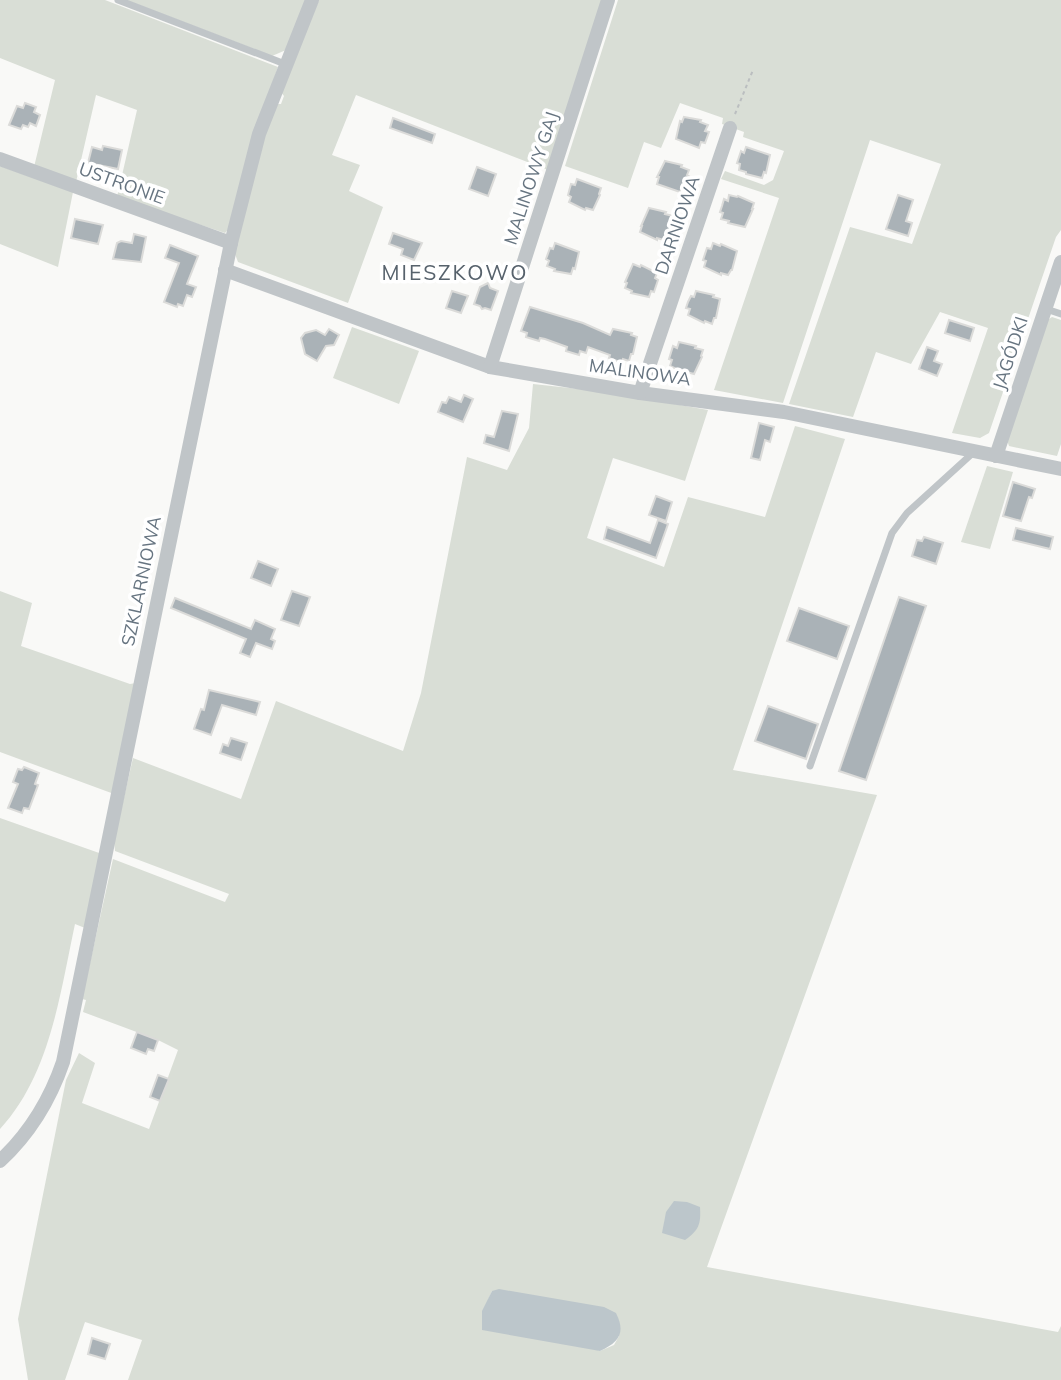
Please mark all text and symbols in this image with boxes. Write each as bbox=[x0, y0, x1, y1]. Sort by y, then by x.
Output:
street label: MALINOWY GAJ bbox=[499, 109, 563, 247]
street label: USTRONIE bbox=[76, 157, 168, 209]
street label: DARNIOWA bbox=[649, 173, 705, 277]
district label: MIESZKOWO bbox=[382, 259, 528, 285]
street label: JAGÓDKI bbox=[987, 314, 1033, 392]
street label: MALINOWA bbox=[588, 353, 692, 391]
street label: SZKLARNIOWA bbox=[116, 514, 166, 648]

